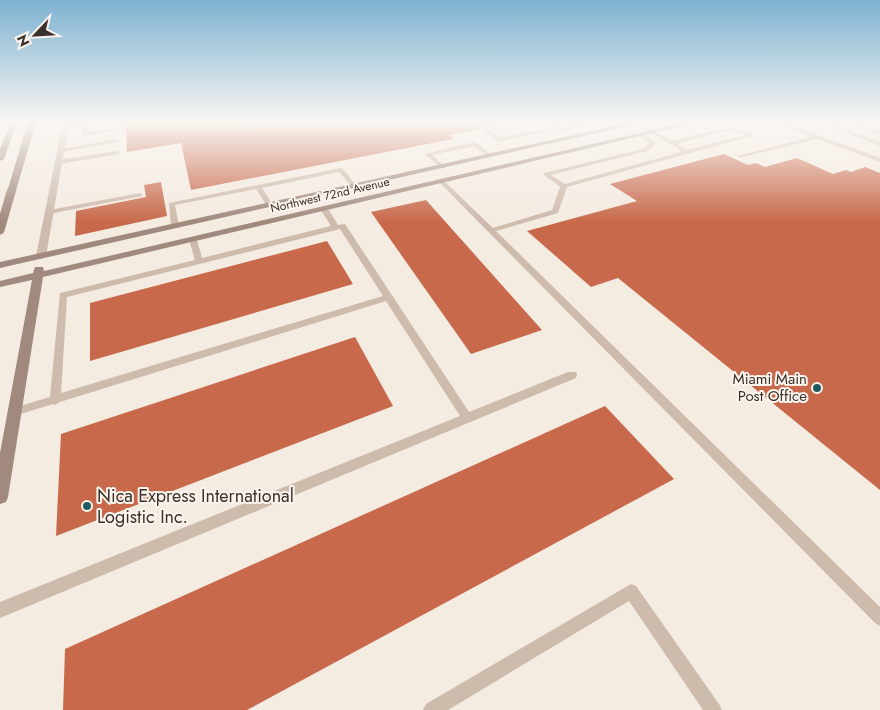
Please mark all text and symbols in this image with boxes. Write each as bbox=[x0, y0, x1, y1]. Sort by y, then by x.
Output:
north arrow bbox=[10, 10, 60, 60]
text: N bbox=[12, 31, 35, 50]
street label: Northwest 72nd Avenue bbox=[269, 173, 391, 217]
place label: Miami Main Post Office bbox=[732, 368, 807, 407]
marker: Miami Main Post Office bbox=[811, 382, 823, 394]
place label: Nica Express International Logistic Inc. bbox=[97, 483, 294, 530]
marker: Nica Express International Logistic Inc. bbox=[81, 500, 93, 512]

